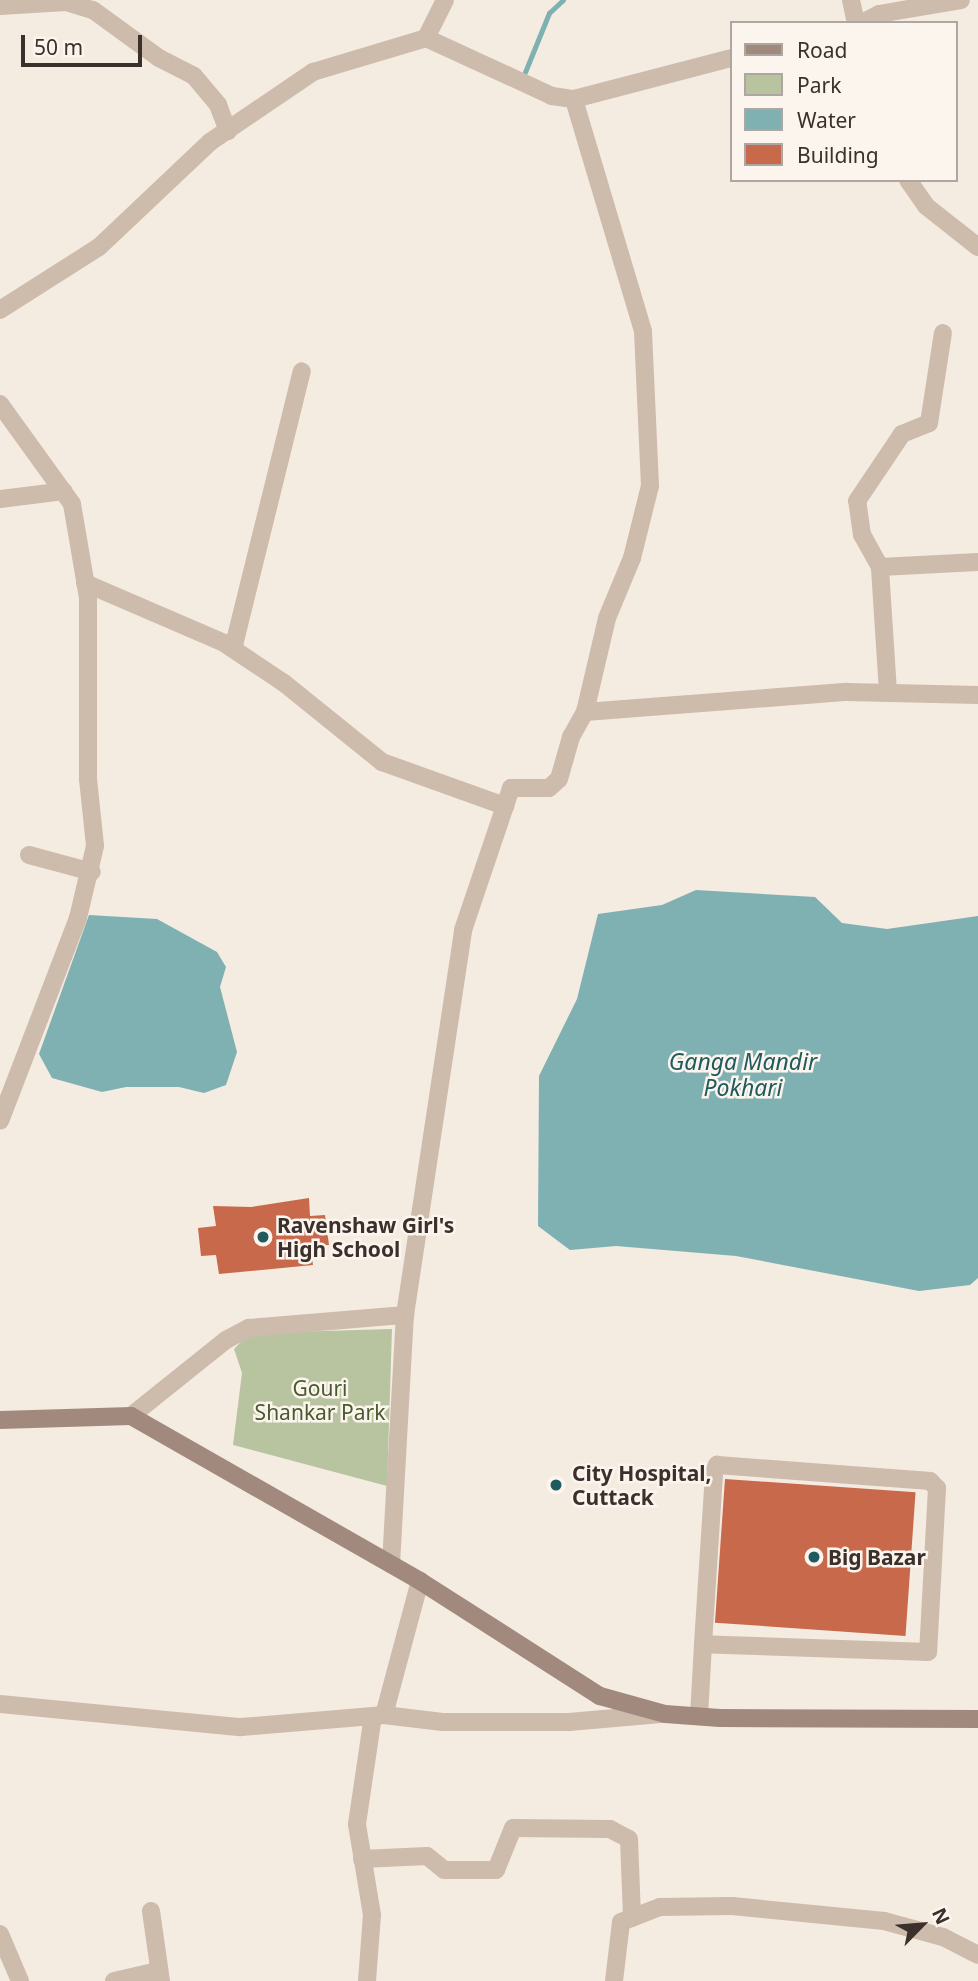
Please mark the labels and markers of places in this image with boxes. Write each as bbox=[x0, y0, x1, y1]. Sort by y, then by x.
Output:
place label: Ravenshaw Girl's High School bbox=[277, 1212, 454, 1262]
marker: Ravenshaw Girl's High School bbox=[255, 1229, 271, 1245]
place label: City Hospital, Cuttack bbox=[572, 1460, 712, 1510]
marker: City Hospital, Cuttack bbox=[546, 1475, 566, 1495]
place label: Big Bazar bbox=[828, 1544, 926, 1570]
marker: Big Bazar bbox=[806, 1549, 822, 1565]

